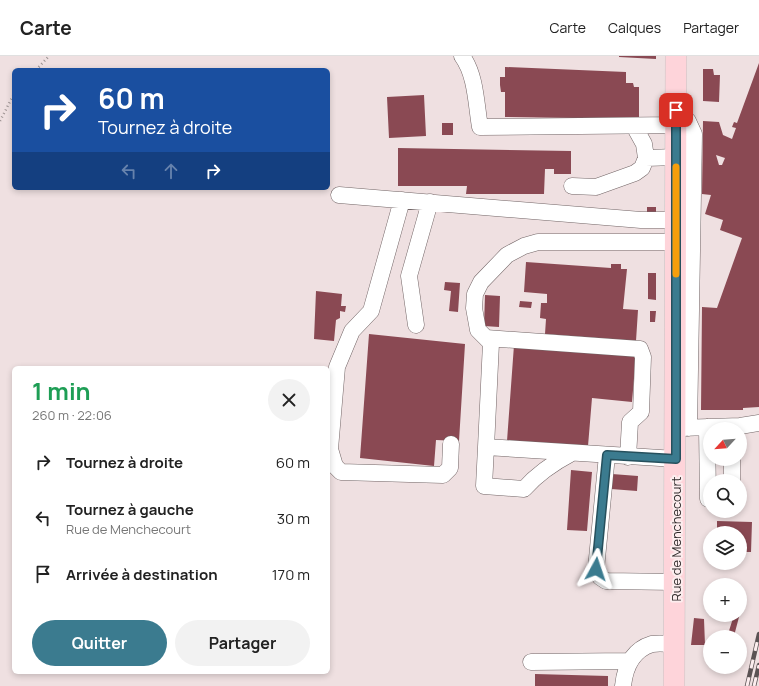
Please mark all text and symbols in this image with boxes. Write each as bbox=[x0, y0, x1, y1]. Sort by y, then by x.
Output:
text: Carte bbox=[20, 15, 72, 41]
text: Carte bbox=[550, 18, 586, 37]
text: Calques bbox=[608, 18, 661, 37]
text: Partager bbox=[683, 18, 739, 37]
text: 60 m bbox=[98, 79, 165, 117]
icon: right bbox=[32, 84, 84, 136]
pin bbox=[659, 93, 693, 127]
icon: arrive bbox=[665, 99, 687, 121]
text: Tournez à droite bbox=[98, 115, 232, 139]
icon: left bbox=[118, 160, 140, 182]
icon: ahead bbox=[160, 160, 182, 182]
icon: right bbox=[202, 160, 224, 182]
text: 1 min bbox=[32, 374, 91, 407]
button: close bbox=[268, 379, 310, 421]
text: 260 m · 22:06 bbox=[32, 406, 112, 424]
north arrow bbox=[703, 422, 747, 466]
map controls bbox=[703, 422, 747, 674]
icon: right bbox=[32, 451, 54, 473]
text: Tournez à droite bbox=[66, 452, 183, 473]
text: 60 m bbox=[276, 452, 310, 473]
button: search bbox=[703, 474, 747, 518]
street label: Rue de Menchecourt bbox=[667, 477, 685, 601]
text: Tournez à gauche bbox=[66, 499, 194, 520]
icon: left bbox=[32, 507, 54, 529]
text: 30 m bbox=[277, 508, 310, 529]
text: Rue de Menchecourt bbox=[66, 520, 191, 538]
button: layers bbox=[703, 526, 747, 570]
position arrow bbox=[575, 548, 617, 590]
icon: arrive bbox=[32, 563, 54, 585]
text: Arrivée à destination bbox=[66, 564, 218, 585]
text: 170 m bbox=[272, 564, 310, 585]
button: + bbox=[703, 578, 747, 622]
button: Quitter bbox=[32, 620, 167, 666]
button: Partager bbox=[175, 620, 310, 666]
button: − bbox=[703, 630, 747, 674]

